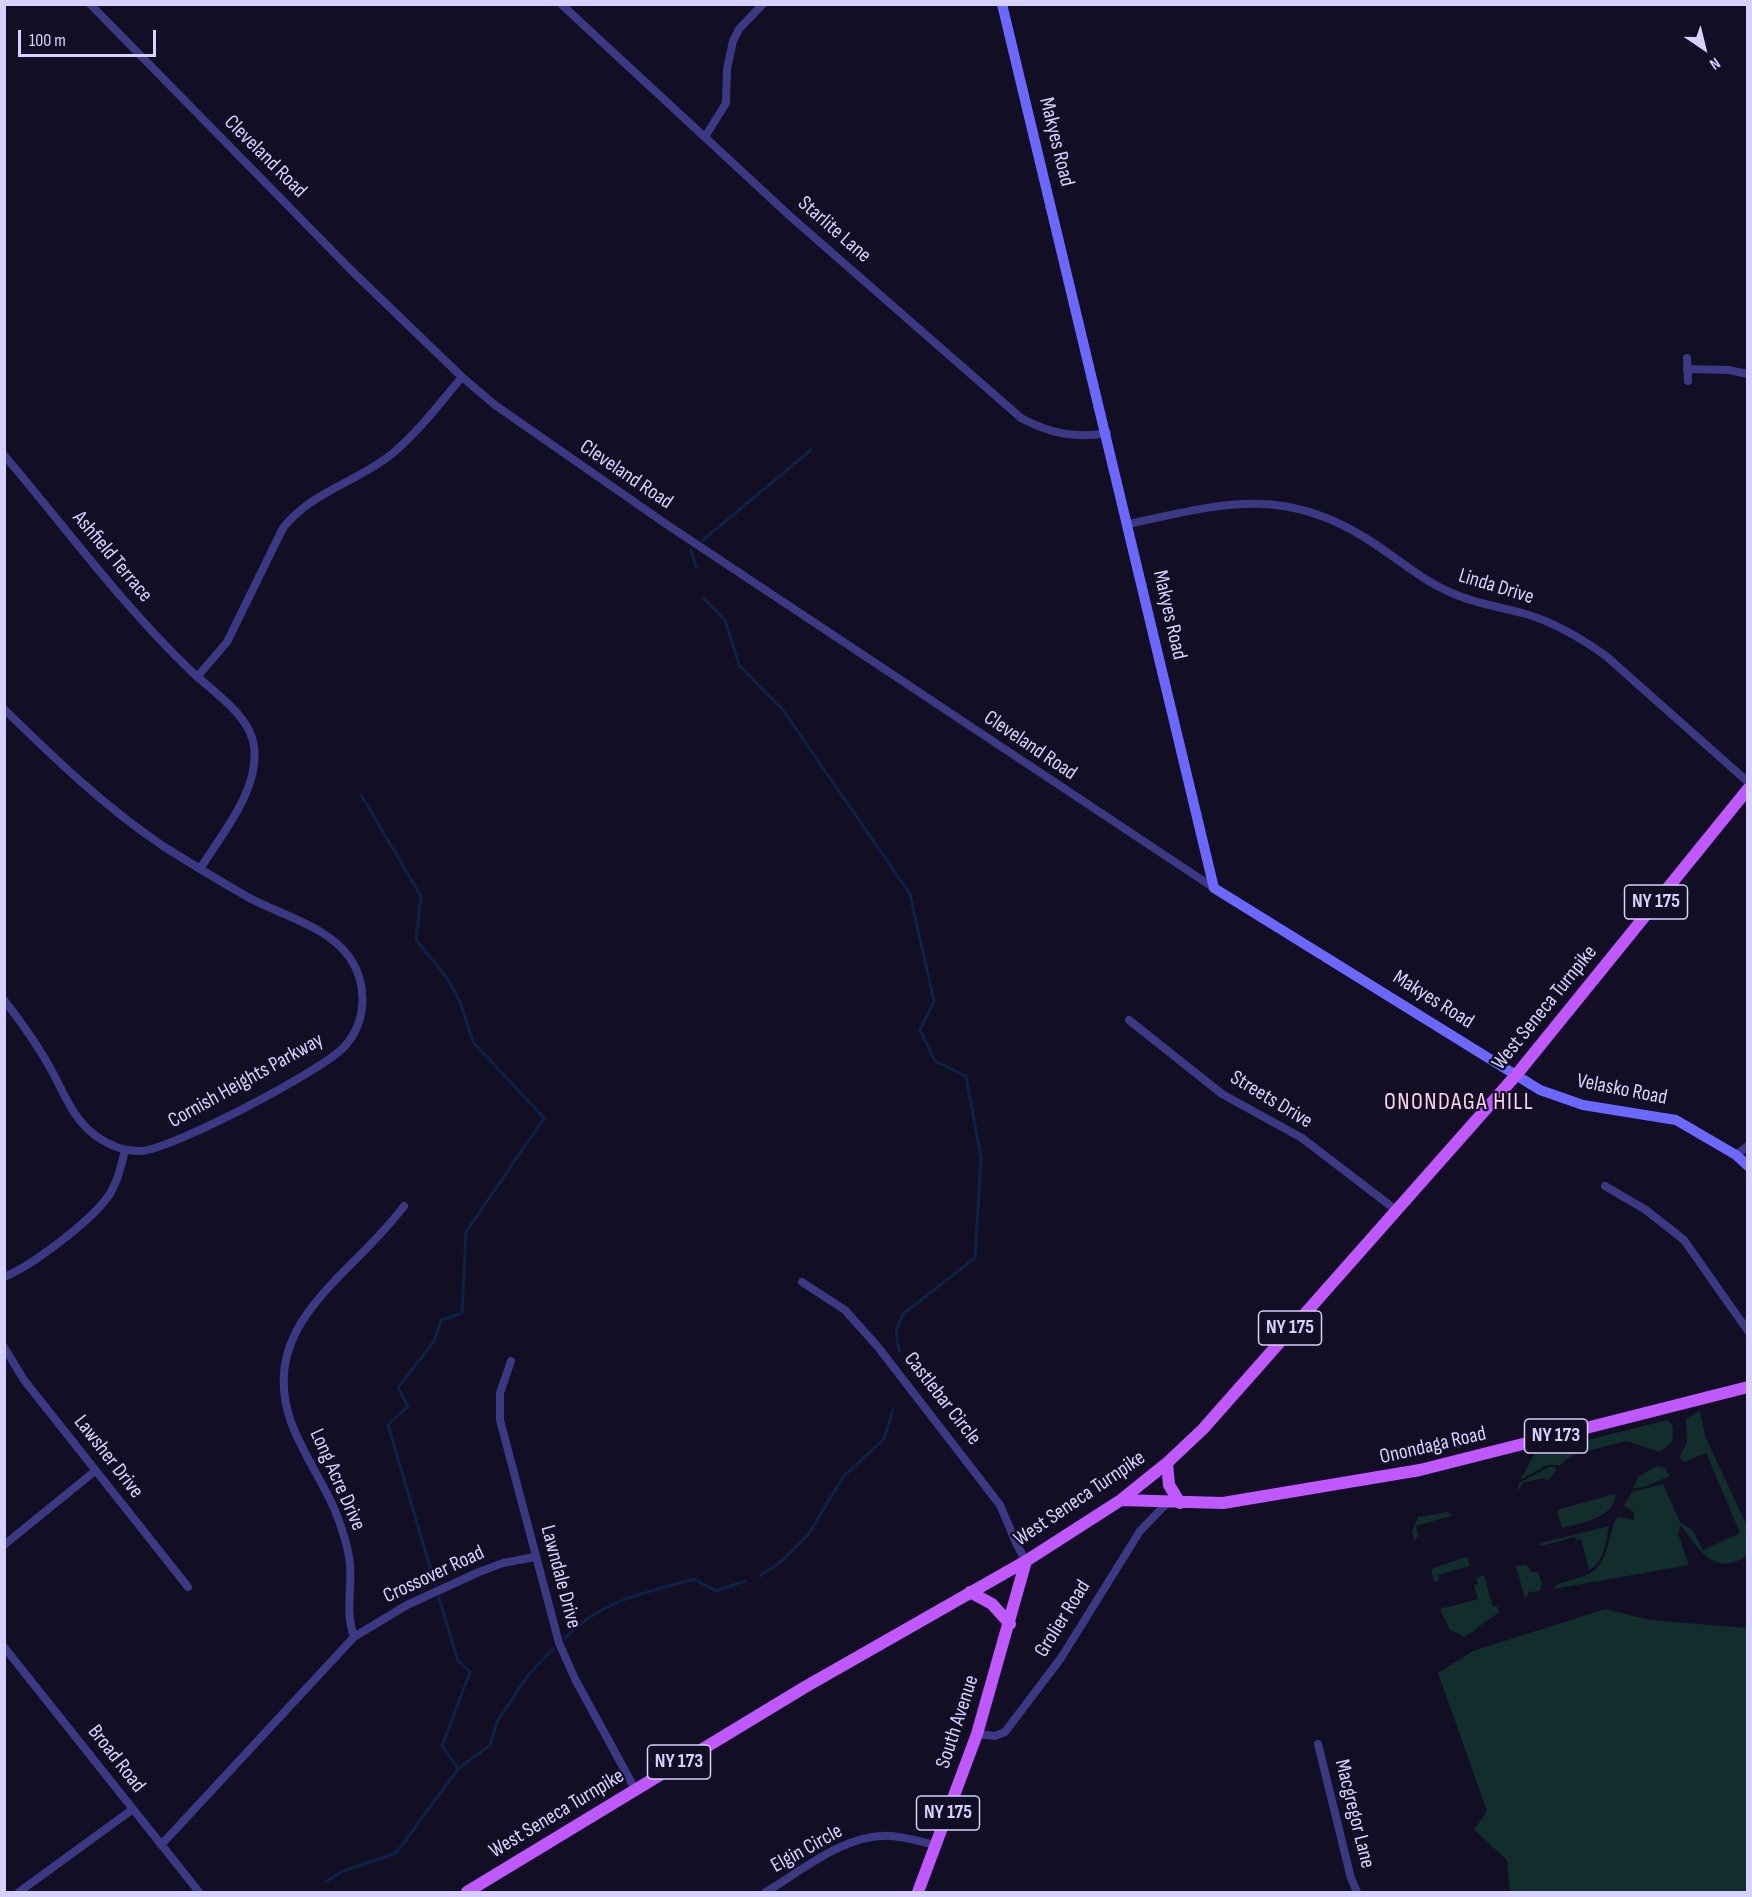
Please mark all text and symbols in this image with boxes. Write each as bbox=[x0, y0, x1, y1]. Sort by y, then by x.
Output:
scale bar bbox=[21, 18, 159, 56]
north arrow bbox=[1674, 18, 1734, 78]
text: 100 m bbox=[29, 30, 66, 51]
text: N bbox=[1706, 53, 1724, 73]
street label: Makyes Road bbox=[1033, 95, 1079, 189]
street label: Cleveland Road bbox=[218, 110, 312, 204]
street label: Starlite Lane bbox=[792, 191, 876, 269]
street label: Cleveland Road bbox=[575, 435, 677, 515]
street label: Ashfield Terrace bbox=[67, 506, 157, 608]
street label: Linda Drive bbox=[1455, 564, 1537, 610]
street label: Makyes Road bbox=[1147, 568, 1191, 662]
street label: Cleveland Road bbox=[979, 706, 1081, 786]
road number: NY 175 bbox=[1624, 885, 1688, 919]
street label: West Seneca Turnpike bbox=[1487, 941, 1603, 1075]
street label: Makyes Road bbox=[1388, 965, 1478, 1035]
street label: Cornish Heights Parkway bbox=[164, 1028, 328, 1134]
street label: Streets Drive bbox=[1225, 1066, 1317, 1134]
street label: Velasko Road bbox=[1575, 1069, 1669, 1111]
district label: ONONDAGA HILL bbox=[1384, 1089, 1534, 1117]
road number: NY 175 bbox=[1258, 1311, 1322, 1345]
street label: Castlebar Circle bbox=[898, 1348, 986, 1450]
street label: Lawsher Drive bbox=[68, 1410, 148, 1504]
road number: NY 173 bbox=[1524, 1419, 1588, 1453]
street label: Onondaga Road bbox=[1377, 1422, 1489, 1470]
street label: Long Acre Drive bbox=[303, 1425, 371, 1535]
street label: West Seneca Turnpike bbox=[1010, 1446, 1150, 1552]
street label: Lawndale Drive bbox=[534, 1523, 586, 1631]
street label: Crossover Road bbox=[379, 1541, 489, 1609]
street label: Grolier Road bbox=[1030, 1576, 1096, 1662]
street label: South Avenue bbox=[931, 1672, 985, 1772]
street label: Broad Road bbox=[82, 1720, 150, 1798]
road number: NY 173 bbox=[648, 1745, 710, 1779]
street label: Macgregor Lane bbox=[1328, 1757, 1380, 1871]
street label: West Seneca Turnpike bbox=[485, 1764, 629, 1864]
road number: NY 175 bbox=[916, 1796, 980, 1830]
street label: Elgin Circle bbox=[767, 1819, 847, 1879]

